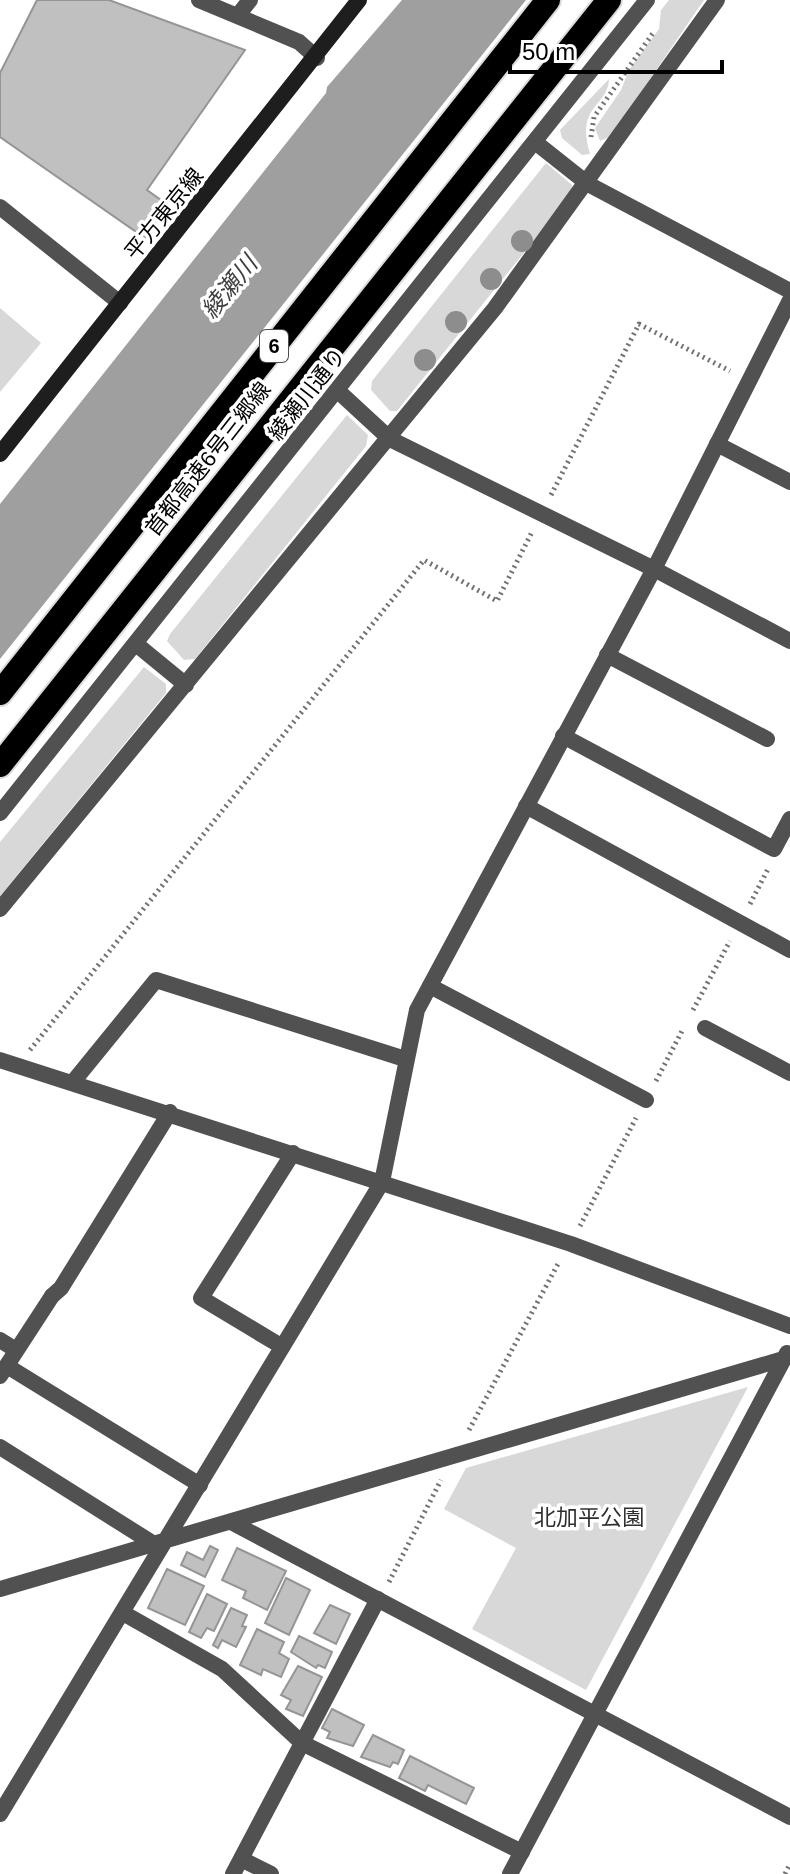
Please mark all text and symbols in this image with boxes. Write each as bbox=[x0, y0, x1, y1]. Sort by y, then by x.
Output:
scale bar bbox=[510, 24, 722, 74]
text: 50 m bbox=[522, 38, 575, 65]
street label: 平方東京線 bbox=[120, 163, 208, 265]
water label: 綾瀬川 bbox=[196, 248, 264, 323]
road number: 6 bbox=[260, 330, 288, 362]
street label: 綾瀬川通り bbox=[263, 343, 351, 445]
street label: 首都高速6号三郷線 bbox=[140, 377, 276, 541]
park label: 北加平公園 bbox=[534, 1505, 644, 1530]

